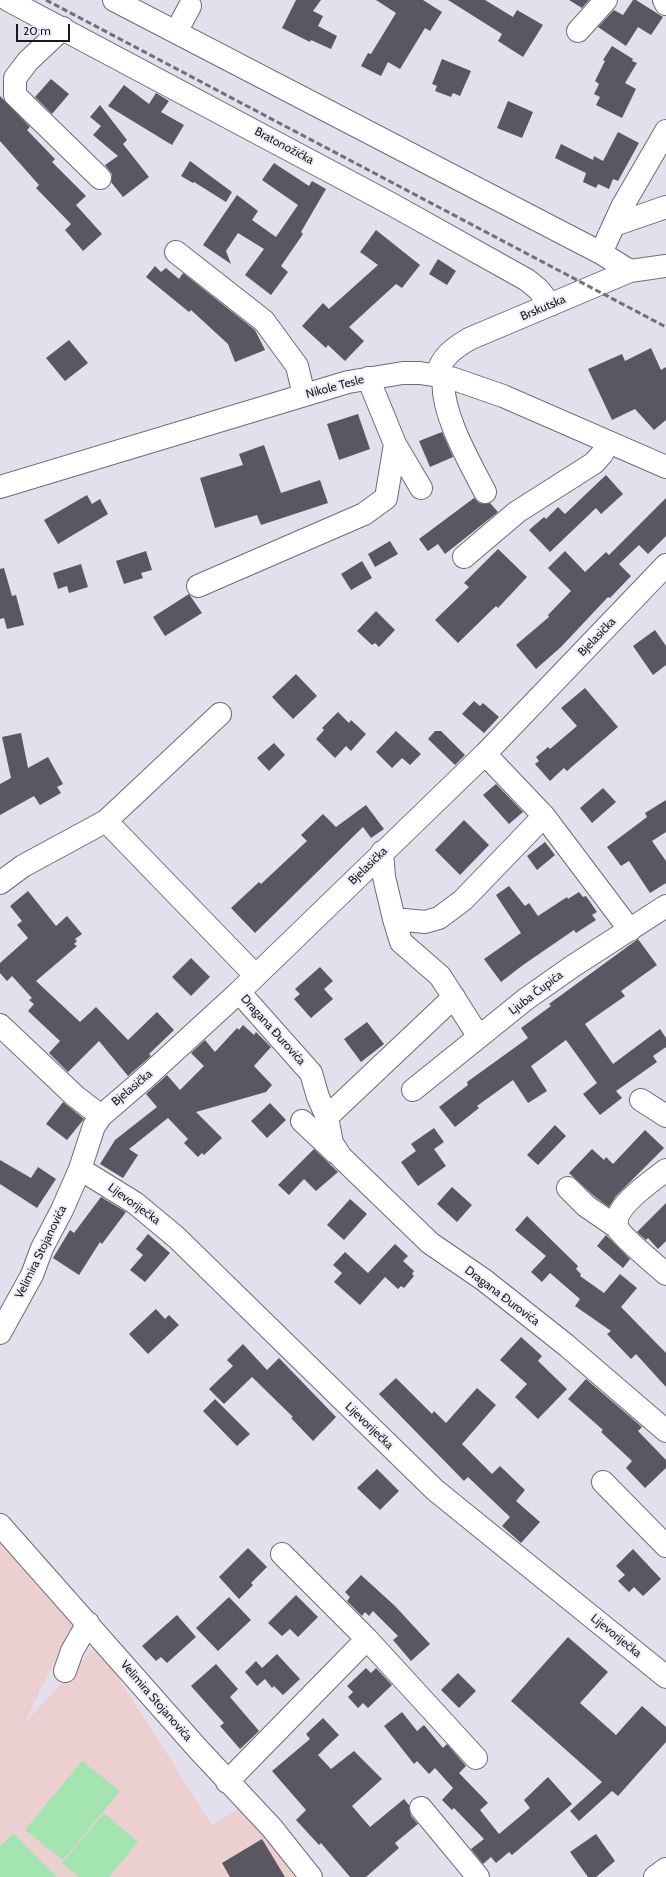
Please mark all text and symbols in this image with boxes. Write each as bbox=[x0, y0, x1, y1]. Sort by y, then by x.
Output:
scale bar bbox=[18, 16, 72, 42]
text: 20 m bbox=[23, 23, 51, 38]
street label: Bratonožićka bbox=[252, 124, 316, 168]
street label: Brskutska bbox=[518, 292, 568, 324]
street label: Nikole Tesle bbox=[304, 372, 366, 402]
street label: Bjelasička bbox=[575, 615, 619, 659]
street label: Bjelasička bbox=[346, 844, 390, 888]
street label: Ljuba Čupića bbox=[506, 968, 566, 1018]
street label: Dragana Đurovića bbox=[238, 992, 308, 1068]
street label: Bjelasička bbox=[109, 1067, 155, 1109]
street label: Lijevoriječka bbox=[105, 1180, 163, 1228]
street label: Velimira Stojanovića bbox=[12, 1203, 70, 1301]
street label: Dragana Đurovića bbox=[462, 1263, 542, 1329]
street label: Lijevoriječka bbox=[342, 1400, 396, 1452]
street label: Lijevoriječka bbox=[588, 1611, 644, 1661]
street label: Velimira Stojanovića bbox=[117, 1658, 195, 1744]

